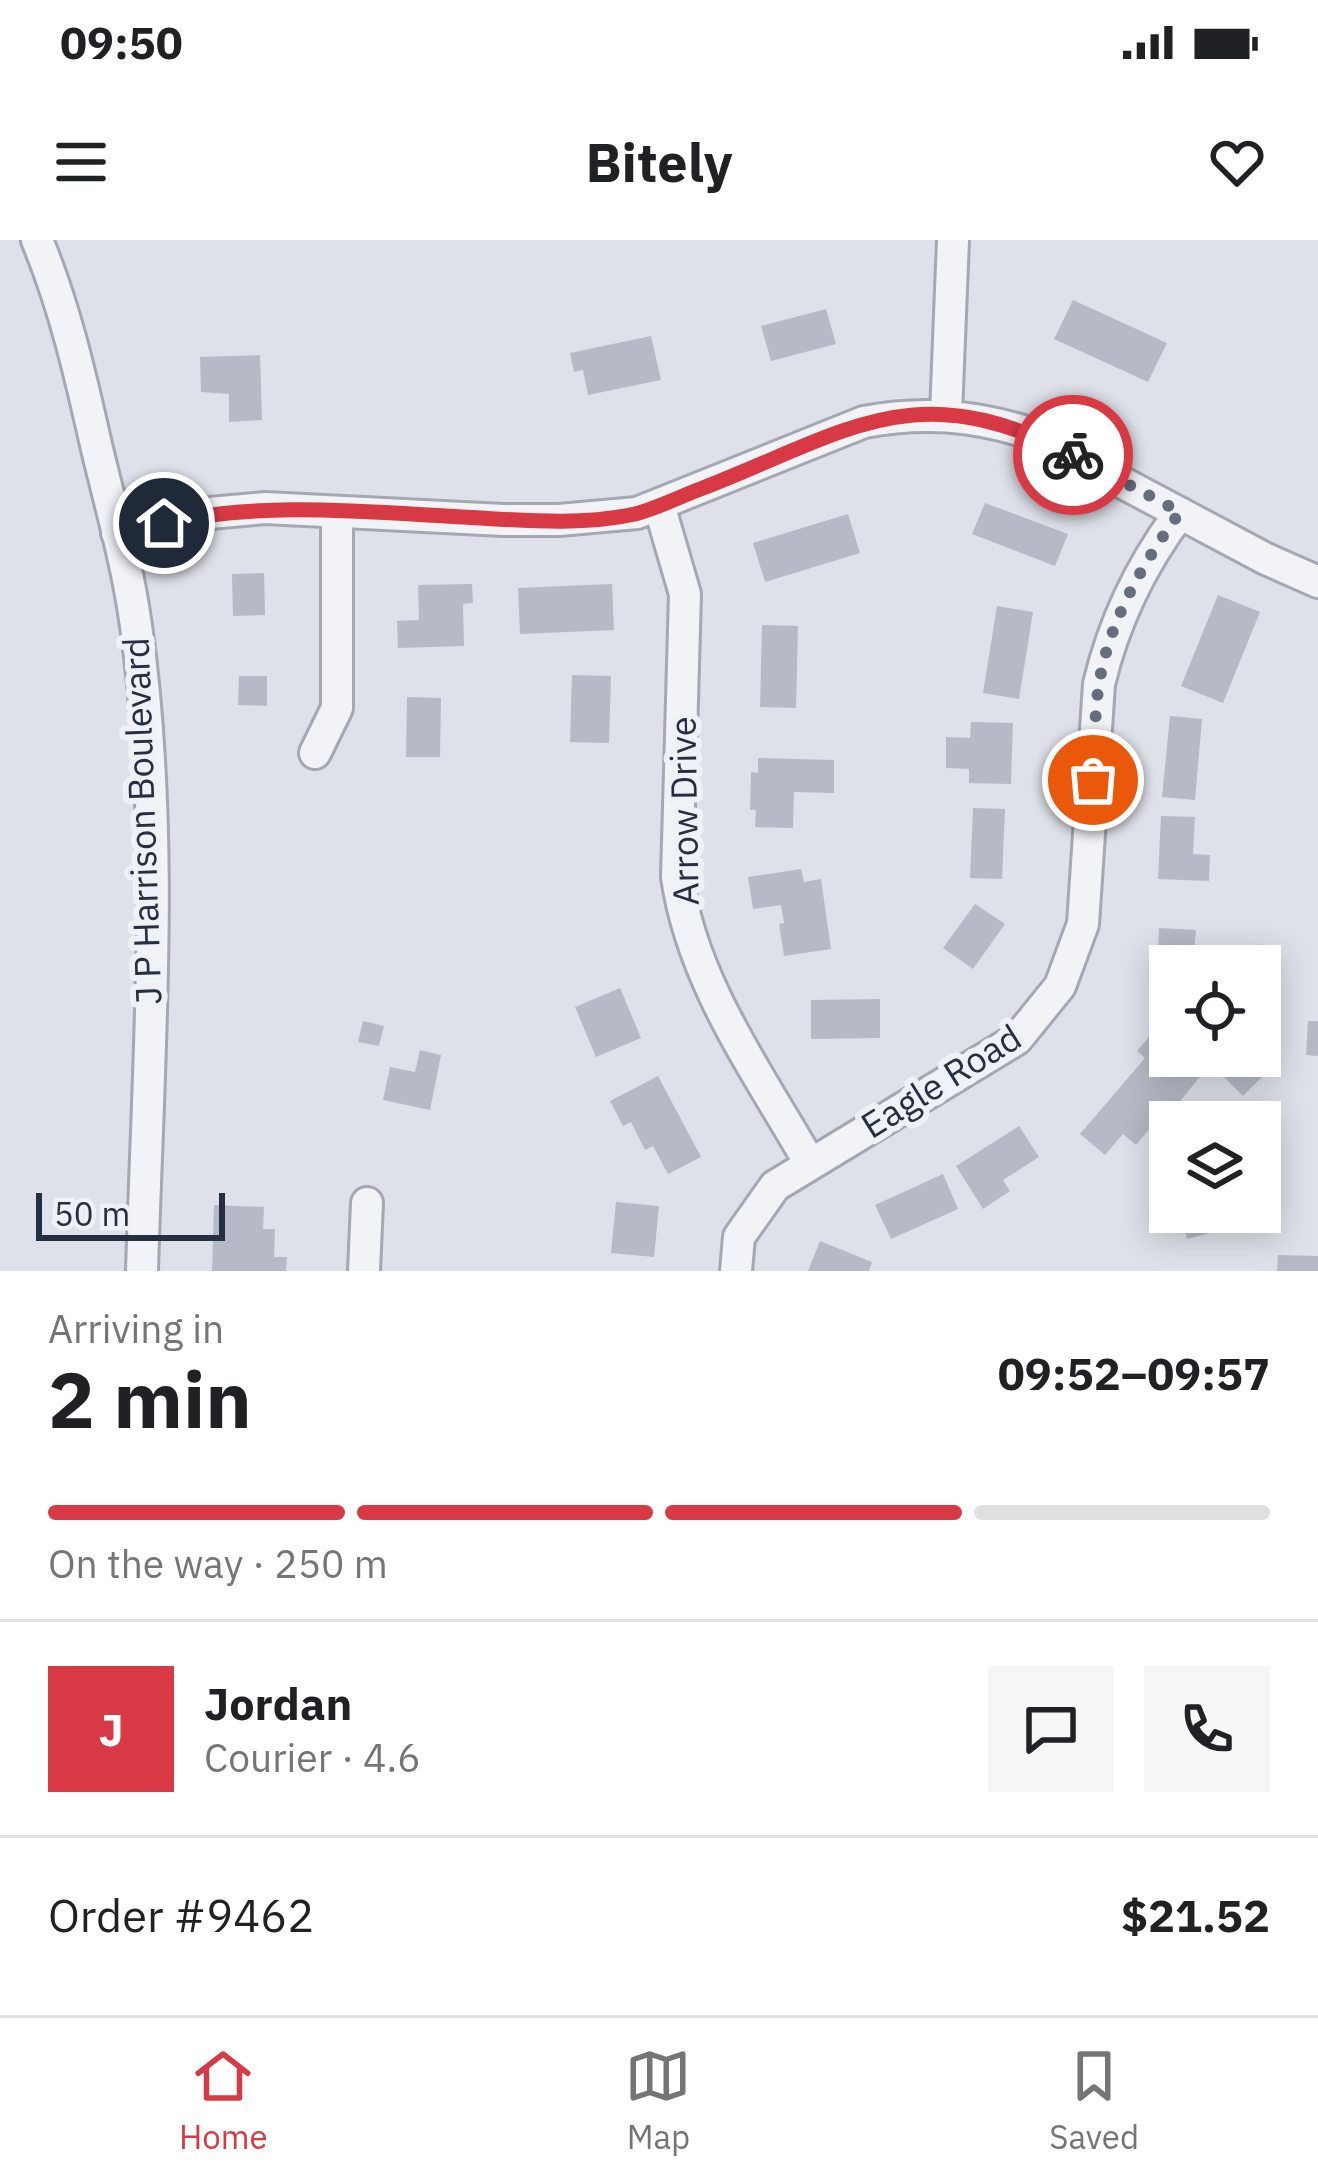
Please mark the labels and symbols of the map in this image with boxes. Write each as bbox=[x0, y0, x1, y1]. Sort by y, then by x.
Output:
courier bbox=[1013, 395, 1133, 515]
pin bbox=[113, 472, 215, 574]
street label: J P Harrison Boulevard bbox=[112, 636, 171, 1006]
street label: Arrow Drive bbox=[658, 716, 709, 906]
pin bbox=[1042, 729, 1144, 831]
street label: Eagle Road bbox=[852, 1013, 1030, 1148]
scale bar bbox=[36, 1187, 225, 1240]

